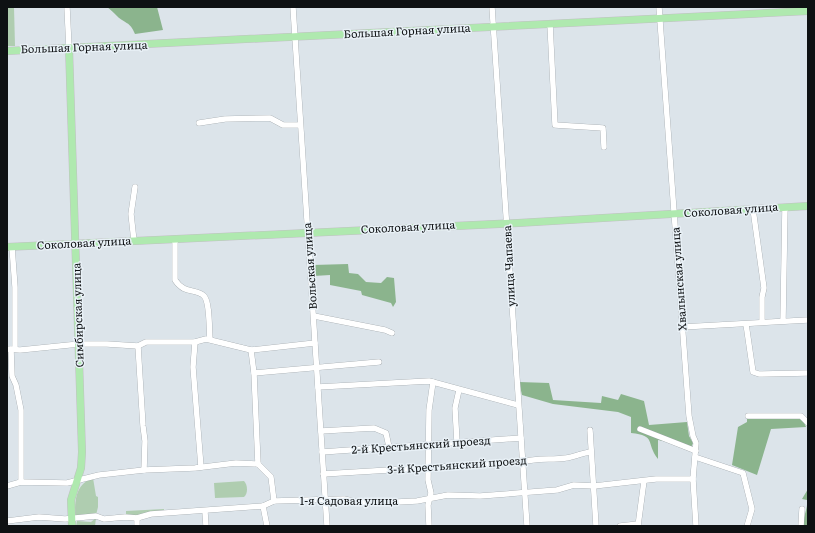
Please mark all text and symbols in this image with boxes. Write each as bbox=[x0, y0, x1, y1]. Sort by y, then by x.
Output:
street label: Большая Горная улица bbox=[343, 19, 471, 41]
street label: Большая Горная улица bbox=[20, 36, 148, 56]
street label: Соколовая улица bbox=[683, 198, 779, 220]
street label: Соколовая улица bbox=[360, 216, 456, 236]
street label: Вольская улица bbox=[298, 222, 320, 310]
street label: улица Чапаева bbox=[498, 225, 518, 307]
street label: Хвалынская улица bbox=[666, 227, 690, 331]
street label: Соколовая улица bbox=[36, 232, 132, 252]
street label: Симбирская улица bbox=[67, 262, 87, 368]
street label: 2-й Крестьянский проезд bbox=[351, 431, 491, 457]
street label: 3-й Крестьянский проезд bbox=[387, 451, 528, 477]
street label: 1-я Садовая улица bbox=[300, 492, 398, 508]

